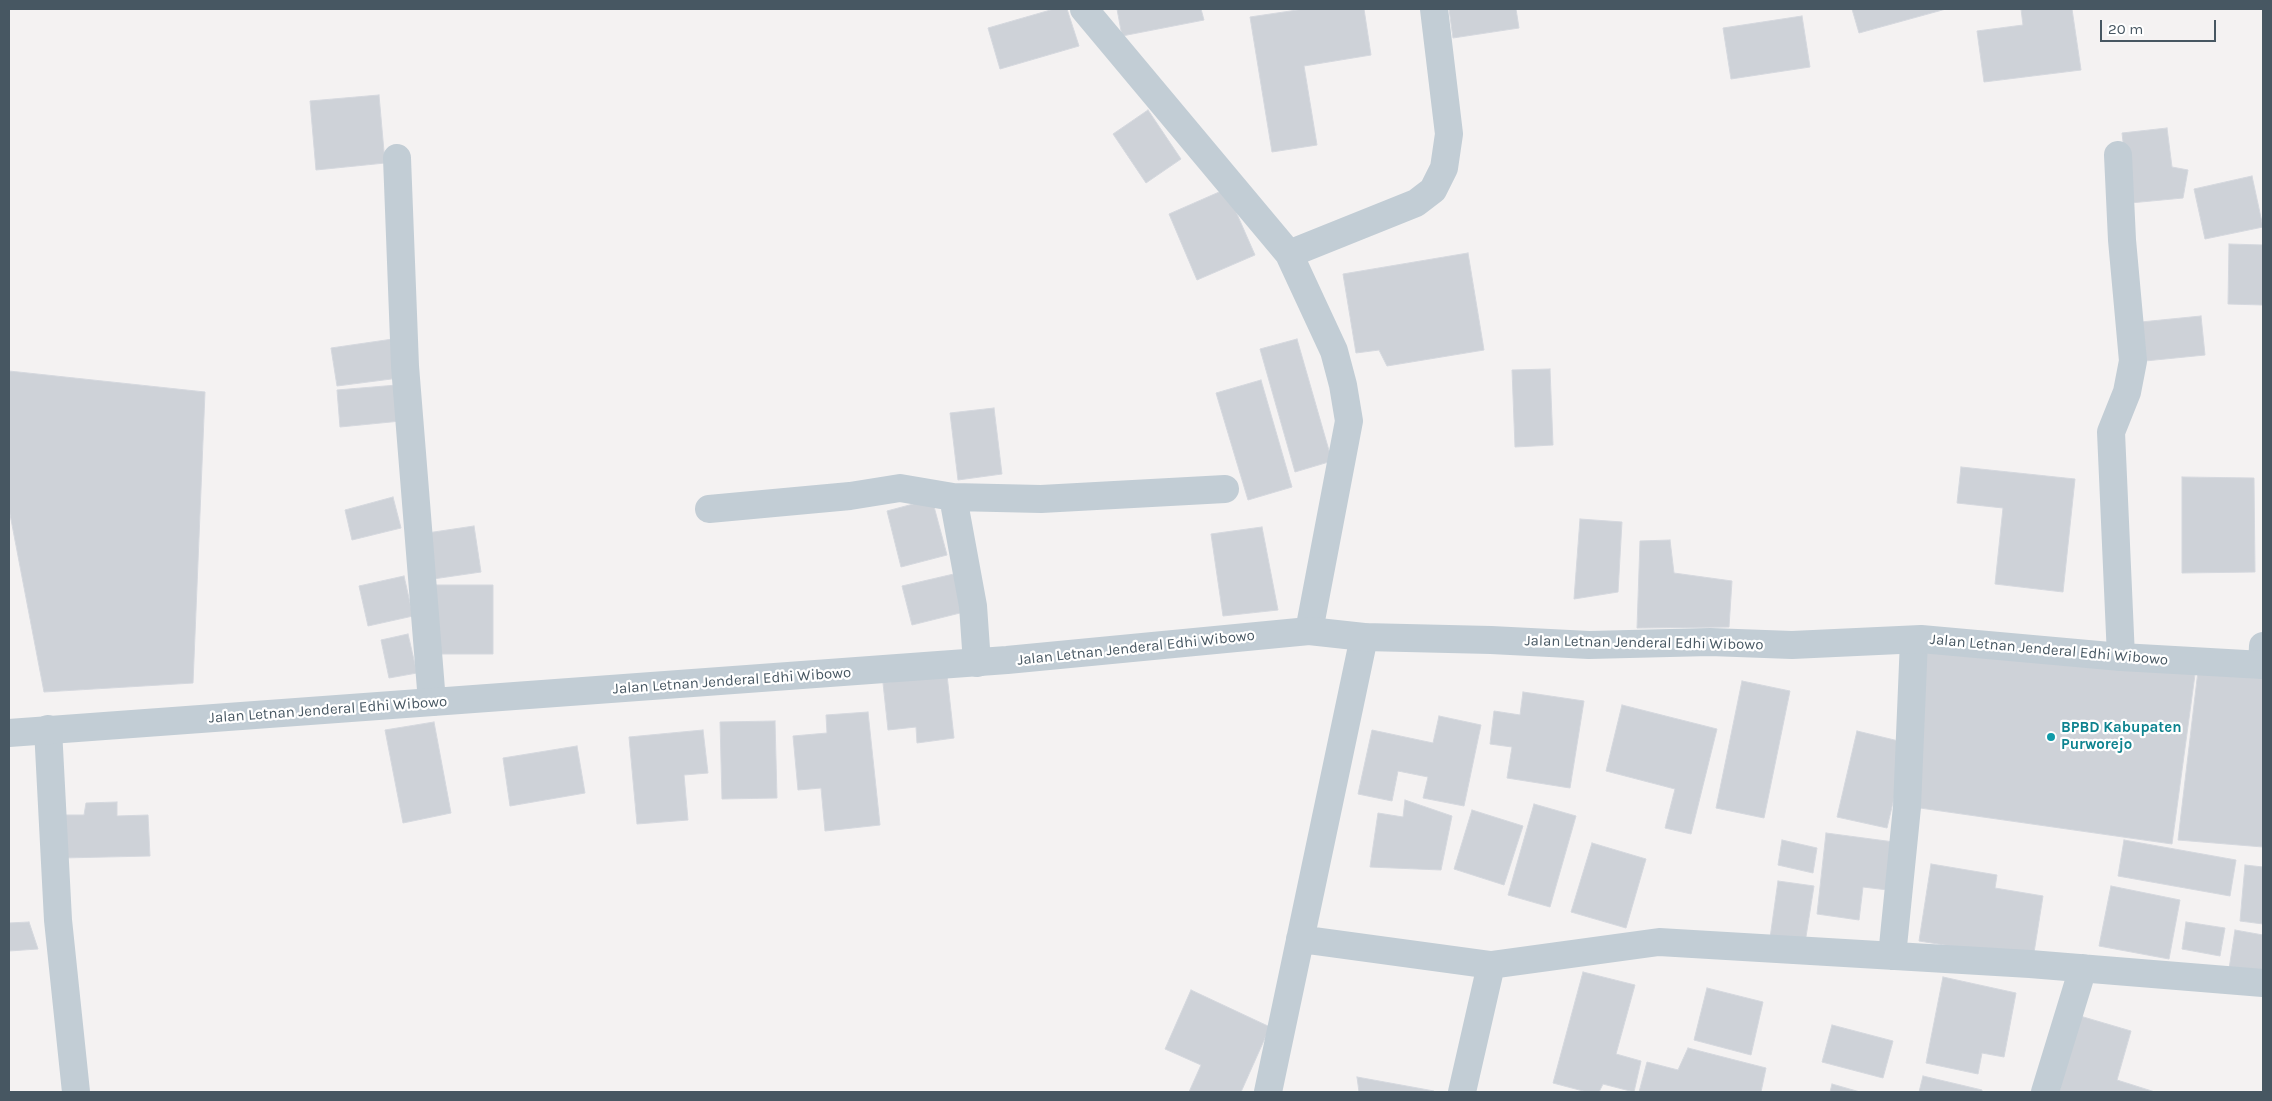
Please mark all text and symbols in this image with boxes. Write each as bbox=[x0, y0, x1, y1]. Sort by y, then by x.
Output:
scale bar bbox=[2102, 10, 2218, 42]
text: 20 m bbox=[2108, 20, 2143, 38]
street label: Jalan Letnan Jenderal Edhi Wibowo bbox=[1016, 627, 1256, 669]
street label: Jalan Letnan Jenderal Edhi Wibowo bbox=[1929, 631, 2169, 669]
street label: Jalan Letnan Jenderal Edhi Wibowo bbox=[1524, 632, 1764, 654]
street label: Jalan Letnan Jenderal Edhi Wibowo bbox=[612, 664, 852, 698]
street label: Jalan Letnan Jenderal Edhi Wibowo bbox=[208, 693, 448, 727]
place label: BPBD Kabupaten Purworejo bbox=[2061, 719, 2182, 754]
marker: BPBD Kabupaten Purworejo bbox=[2045, 731, 2057, 743]

